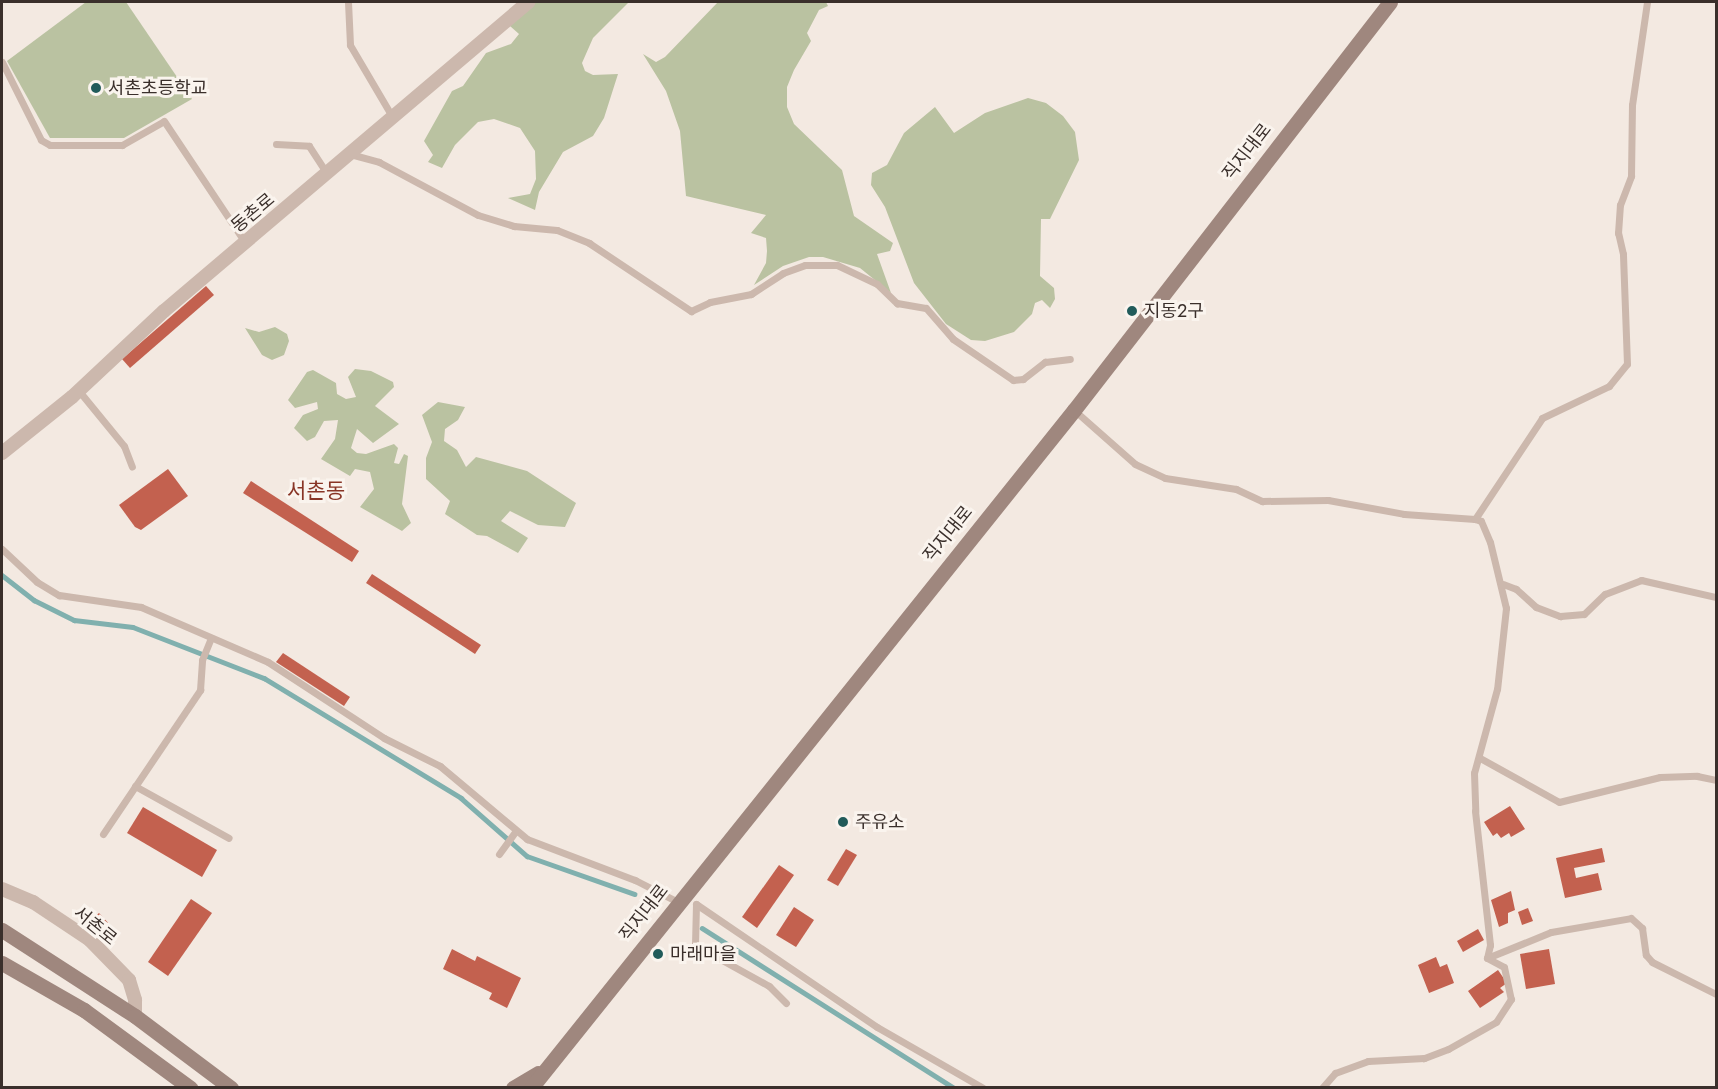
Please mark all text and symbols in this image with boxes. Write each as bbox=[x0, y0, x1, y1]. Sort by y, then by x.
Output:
place label: 서촌초등학교 bbox=[108, 77, 207, 99]
marker: 서촌초등학교 bbox=[89, 81, 103, 95]
street label: 직지대로 bbox=[1218, 119, 1276, 185]
street label: 동촌로 bbox=[227, 189, 279, 237]
place label: 지동2구 bbox=[1144, 300, 1204, 322]
marker: 지동2구 bbox=[1125, 304, 1139, 318]
district label: 서촌동 bbox=[287, 478, 345, 504]
street label: 직지대로 bbox=[919, 501, 977, 567]
place label: 주유소 bbox=[855, 811, 905, 833]
marker: 주유소 bbox=[836, 815, 850, 829]
street label: 직지대로 bbox=[615, 880, 673, 946]
street label: 서촌로 bbox=[69, 902, 121, 950]
place label: 마래마을 bbox=[670, 943, 736, 965]
marker: 마래마을 bbox=[651, 947, 665, 961]

